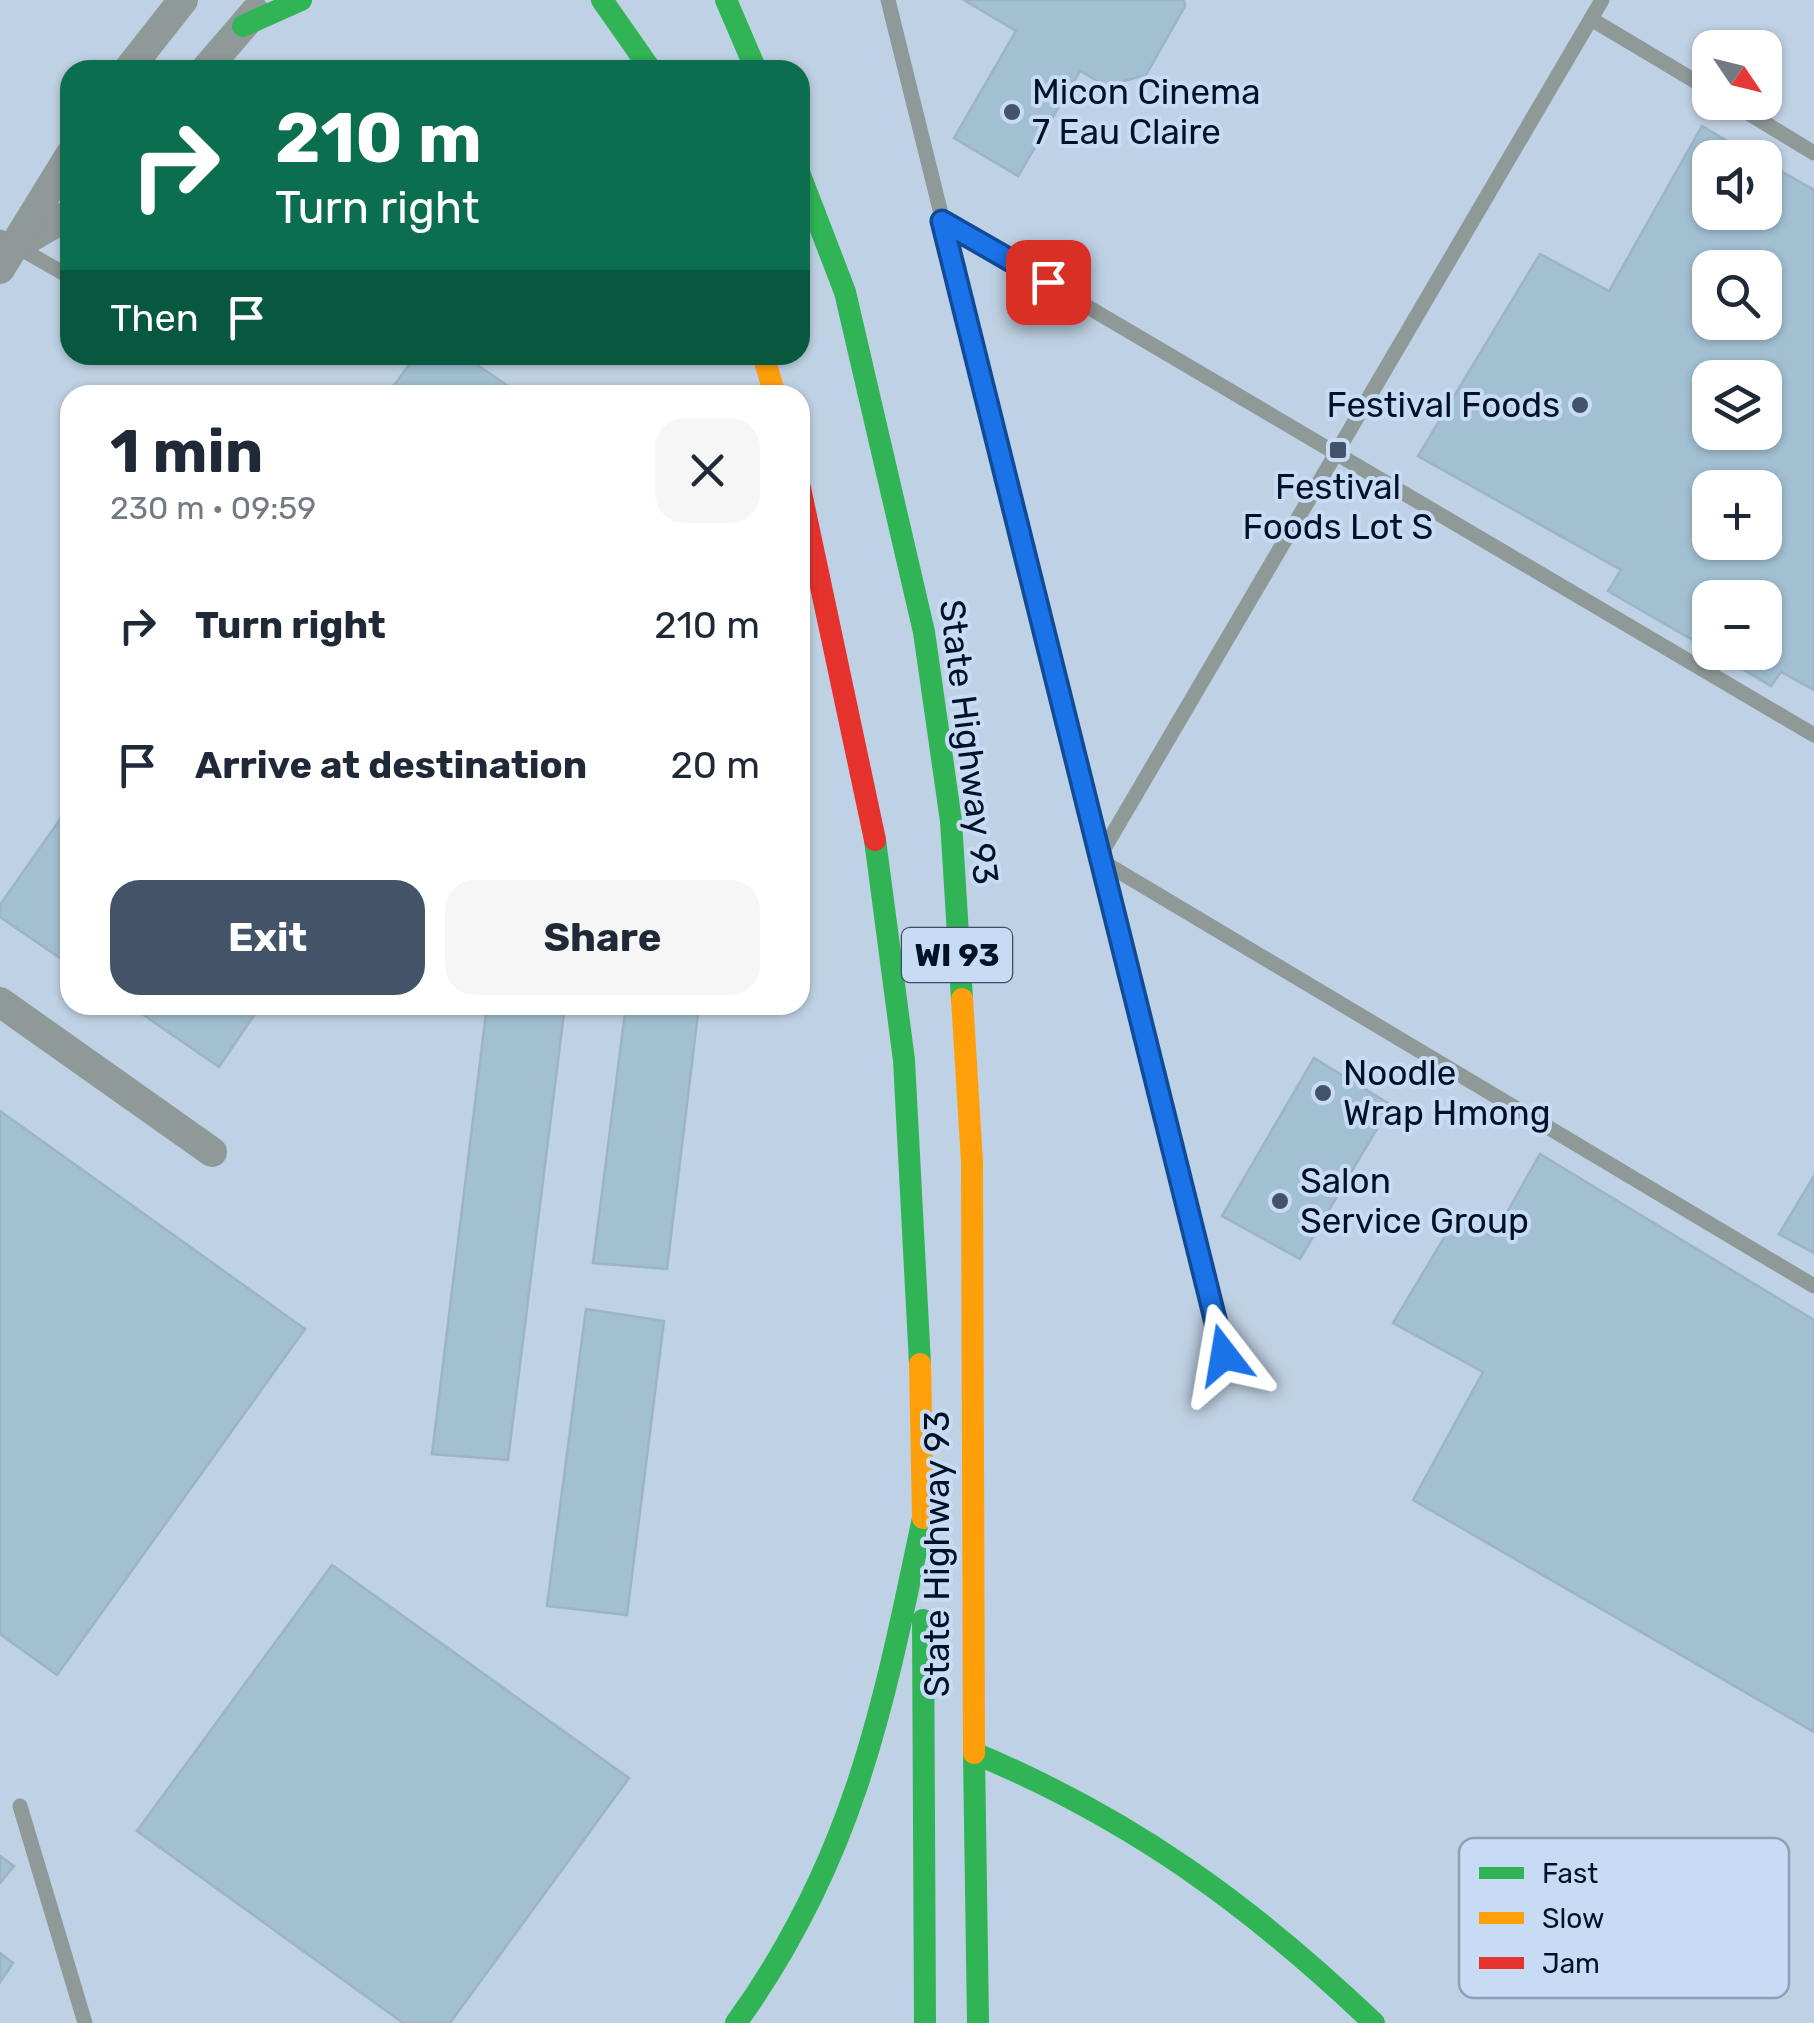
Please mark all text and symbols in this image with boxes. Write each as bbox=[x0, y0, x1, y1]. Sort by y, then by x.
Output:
north arrow bbox=[1692, 30, 1782, 120]
map controls bbox=[1692, 30, 1782, 670]
place label: Micon Cinema 7 Eau Claire bbox=[1032, 71, 1260, 153]
text: 210 m bbox=[275, 97, 482, 180]
icon: right bbox=[110, 100, 240, 230]
marker: Micon Cinema 7 Eau Claire bbox=[1001, 101, 1023, 123]
button: sound bbox=[1692, 140, 1782, 230]
text: Turn right bbox=[275, 181, 479, 234]
pin bbox=[1006, 240, 1091, 325]
button: search bbox=[1692, 250, 1782, 340]
icon: arrive bbox=[1021, 255, 1076, 310]
icon: arrive bbox=[219, 290, 274, 345]
text: Then bbox=[110, 295, 199, 341]
button: layers bbox=[1692, 360, 1782, 450]
place label: Festival Foods bbox=[1326, 384, 1560, 426]
marker: Festival Foods bbox=[1569, 394, 1591, 416]
text: 1 min bbox=[110, 416, 263, 487]
button: close bbox=[655, 418, 760, 523]
marker: Festival Foods Lot S bbox=[1327, 439, 1349, 461]
place label: Festival Foods Lot S bbox=[1243, 466, 1433, 548]
button: + bbox=[1692, 470, 1782, 560]
text: 230 m · 09:59 bbox=[110, 489, 316, 527]
button: − bbox=[1692, 580, 1782, 670]
street label: State Highway 93 bbox=[931, 597, 1007, 887]
icon: right bbox=[110, 598, 165, 653]
text: Turn right bbox=[195, 602, 386, 648]
text: 210 m bbox=[654, 602, 760, 648]
icon: arrive bbox=[110, 738, 165, 793]
text: Arrive at destination bbox=[195, 742, 587, 788]
text: 20 m bbox=[670, 742, 760, 788]
button: Exit bbox=[110, 880, 425, 995]
button: Share bbox=[445, 880, 760, 995]
road number: WI 93 bbox=[902, 928, 1012, 982]
place label: Noodle Wrap Hmong bbox=[1343, 1052, 1551, 1134]
marker: Noodle Wrap Hmong bbox=[1312, 1082, 1334, 1104]
place label: Salon Service Group bbox=[1300, 1160, 1529, 1242]
marker: Salon Service Group bbox=[1269, 1190, 1291, 1212]
position arrow bbox=[1172, 1303, 1276, 1407]
street label: State Highway 93 bbox=[916, 1411, 958, 1697]
legend bbox=[1459, 1838, 1789, 1998]
text: Fast bbox=[1542, 1857, 1598, 1890]
text: Slow bbox=[1542, 1902, 1604, 1935]
text: Jam bbox=[1542, 1947, 1600, 1980]

